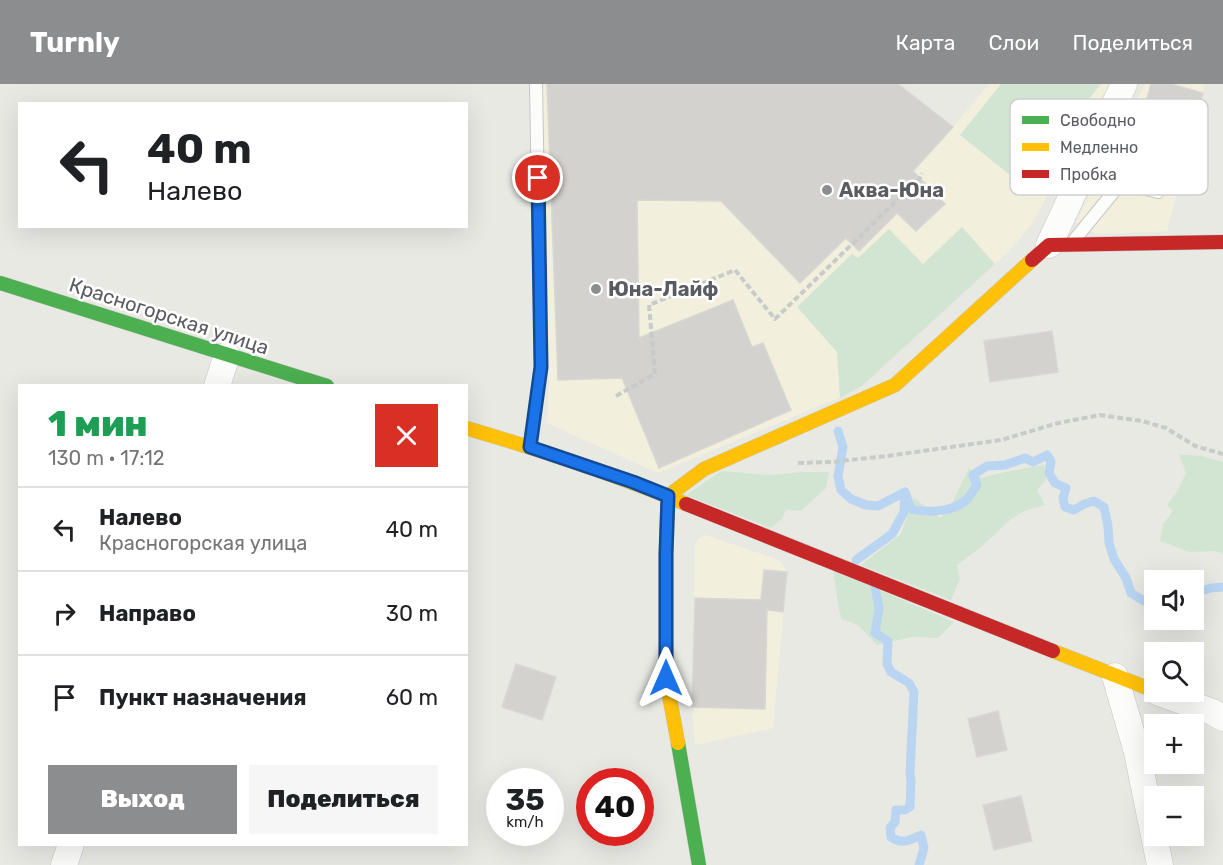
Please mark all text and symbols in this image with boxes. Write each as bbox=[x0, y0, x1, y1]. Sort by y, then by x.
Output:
text: Turnly bbox=[30, 26, 120, 59]
text: Карта bbox=[895, 30, 955, 55]
text: Слои bbox=[988, 30, 1039, 55]
text: Поделиться bbox=[1072, 30, 1193, 55]
legend bbox=[1010, 99, 1208, 195]
text: Свободно bbox=[1060, 111, 1136, 130]
text: 40 m bbox=[147, 124, 252, 174]
icon: left bbox=[48, 126, 126, 204]
text: Медленно bbox=[1060, 138, 1138, 157]
pin bbox=[512, 152, 563, 203]
icon: arrive bbox=[521, 161, 554, 194]
text: Пробка bbox=[1060, 165, 1117, 184]
text: Налево bbox=[147, 175, 243, 207]
place label: Аква-Юна bbox=[839, 178, 944, 202]
marker: Аква-Юна bbox=[820, 183, 834, 197]
street label: Красногорская улица bbox=[66, 272, 272, 360]
place label: Юна-Лайф bbox=[608, 277, 718, 301]
marker: Юна-Лайф bbox=[589, 282, 603, 296]
text: 1 мин bbox=[48, 402, 148, 445]
button: close bbox=[375, 404, 438, 467]
text: 130 m · 17:12 bbox=[48, 446, 165, 470]
text: Налево bbox=[99, 504, 182, 531]
icon: left bbox=[48, 513, 81, 546]
text: 40 m bbox=[385, 516, 438, 543]
text: Красногорская улица bbox=[99, 531, 307, 555]
map controls bbox=[1144, 570, 1204, 846]
button: sound bbox=[1144, 570, 1204, 630]
icon: right bbox=[48, 597, 81, 630]
text: Направо bbox=[99, 600, 196, 627]
text: 30 m bbox=[386, 600, 438, 627]
button: search bbox=[1144, 642, 1204, 702]
position arrow bbox=[634, 646, 698, 710]
icon: arrive bbox=[48, 681, 81, 714]
text: Пункт назначения bbox=[99, 684, 307, 711]
text: 60 m bbox=[386, 684, 438, 711]
button: + bbox=[1144, 714, 1204, 774]
button: Выход bbox=[48, 765, 237, 834]
button: Поделиться bbox=[249, 765, 438, 834]
speed limit sign: 40 bbox=[576, 768, 654, 846]
text: 35 bbox=[505, 782, 545, 818]
button: − bbox=[1144, 786, 1204, 846]
text: km/h bbox=[506, 813, 544, 831]

